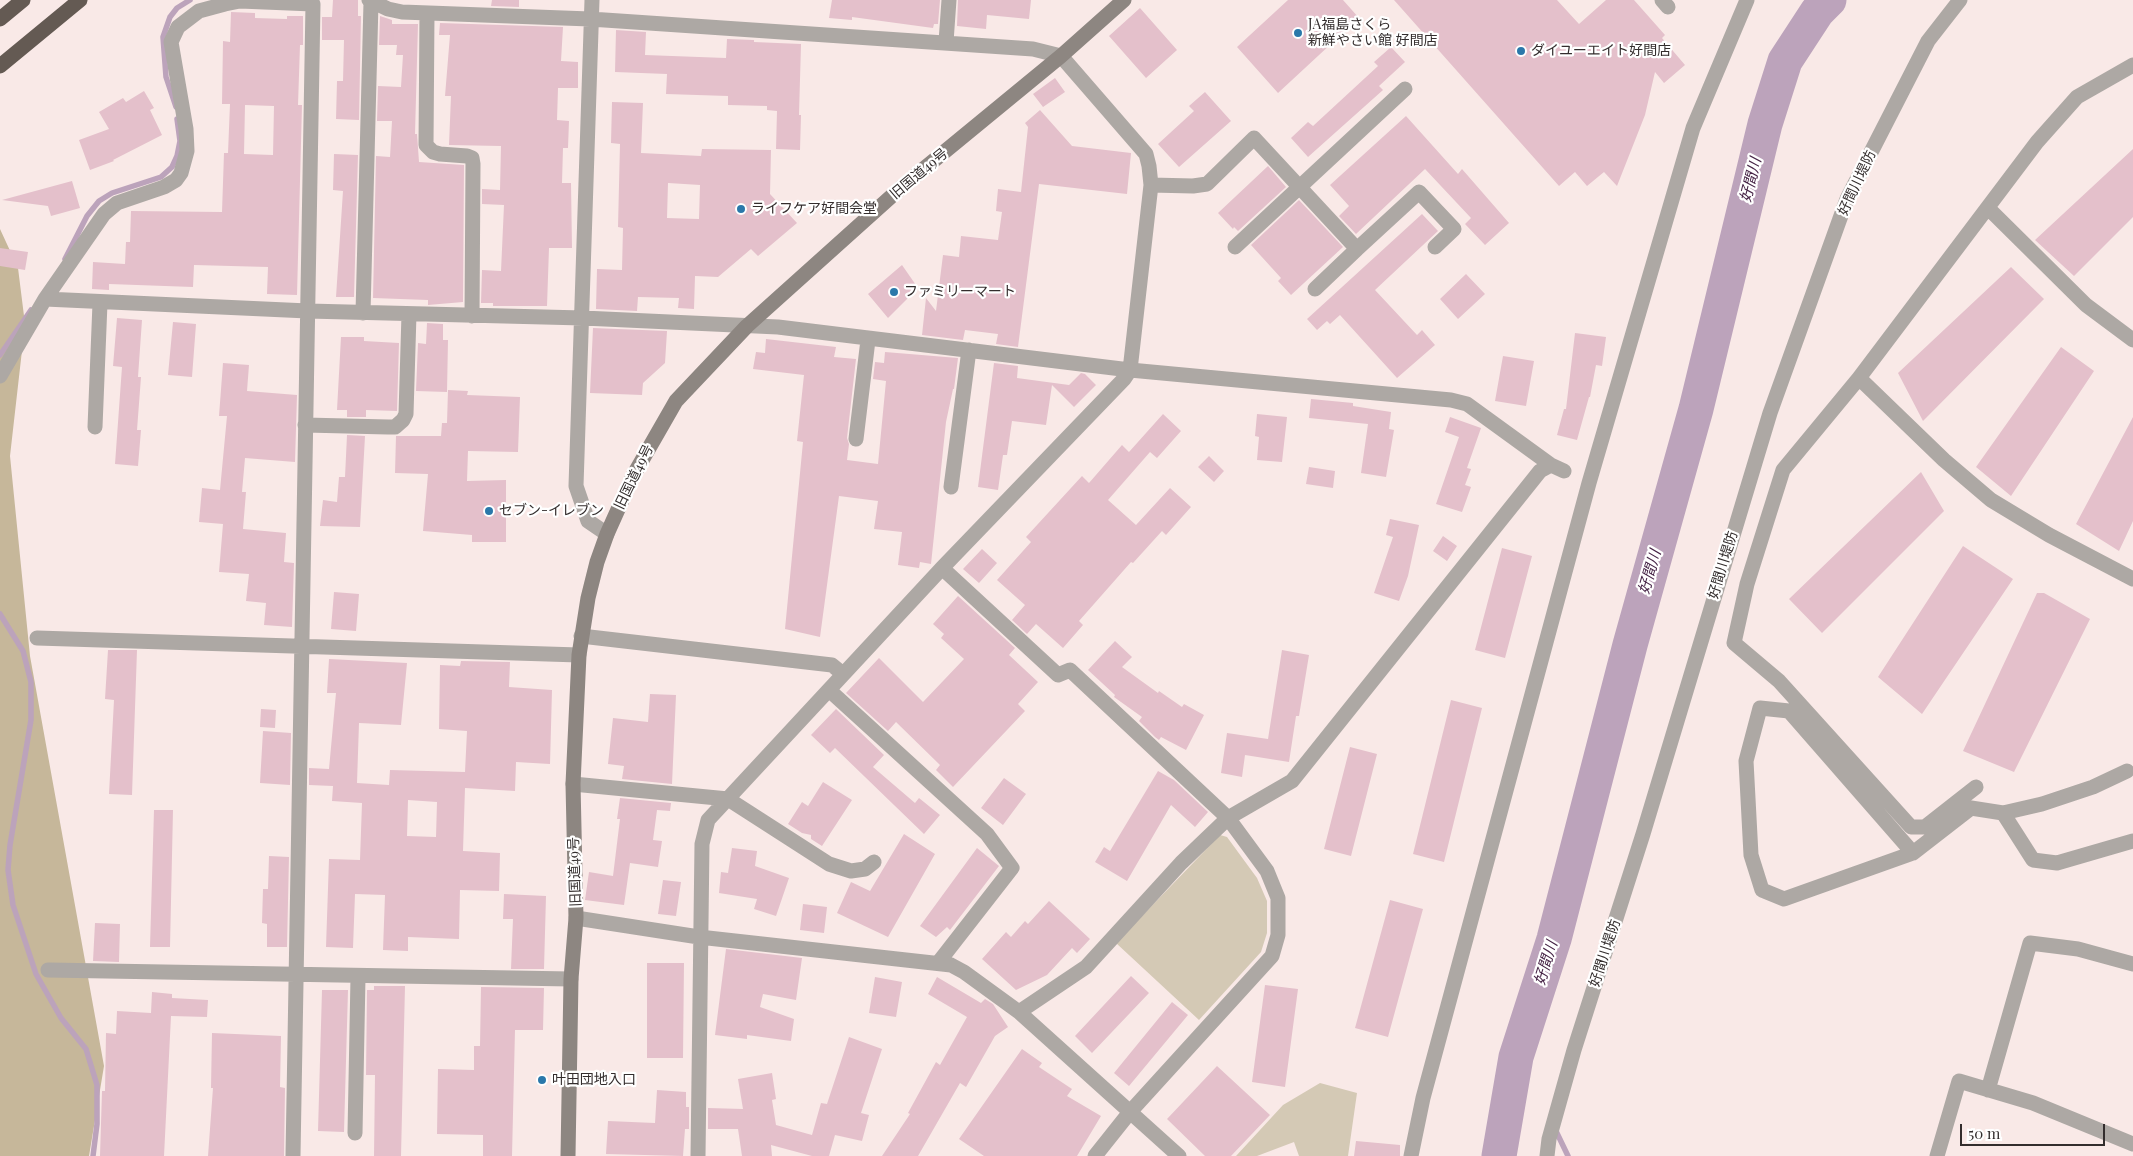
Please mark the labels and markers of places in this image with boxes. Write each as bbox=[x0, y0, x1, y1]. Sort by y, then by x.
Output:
place label: JA福島さくら 新鮮やさい館 好間店 bbox=[1308, 17, 1437, 49]
marker: JA福島さくら 新鮮やさい館 好間店 bbox=[1292, 27, 1304, 39]
place label: ダイユーエイト好間店 bbox=[1531, 43, 1671, 59]
marker: ダイユーエイト好間店 bbox=[1515, 45, 1527, 57]
place label: ライフケア好間会堂 bbox=[751, 201, 877, 217]
marker: ライフケア好間会堂 bbox=[735, 203, 747, 215]
place label: ファミリーマート bbox=[904, 284, 1016, 300]
marker: ファミリーマート bbox=[888, 286, 900, 298]
place label: セブン-イレブン bbox=[499, 503, 604, 519]
marker: セブン-イレブン bbox=[483, 505, 495, 517]
place label: 叶田団地入口 bbox=[552, 1072, 636, 1088]
marker: 叶田団地入口 bbox=[536, 1074, 548, 1086]

